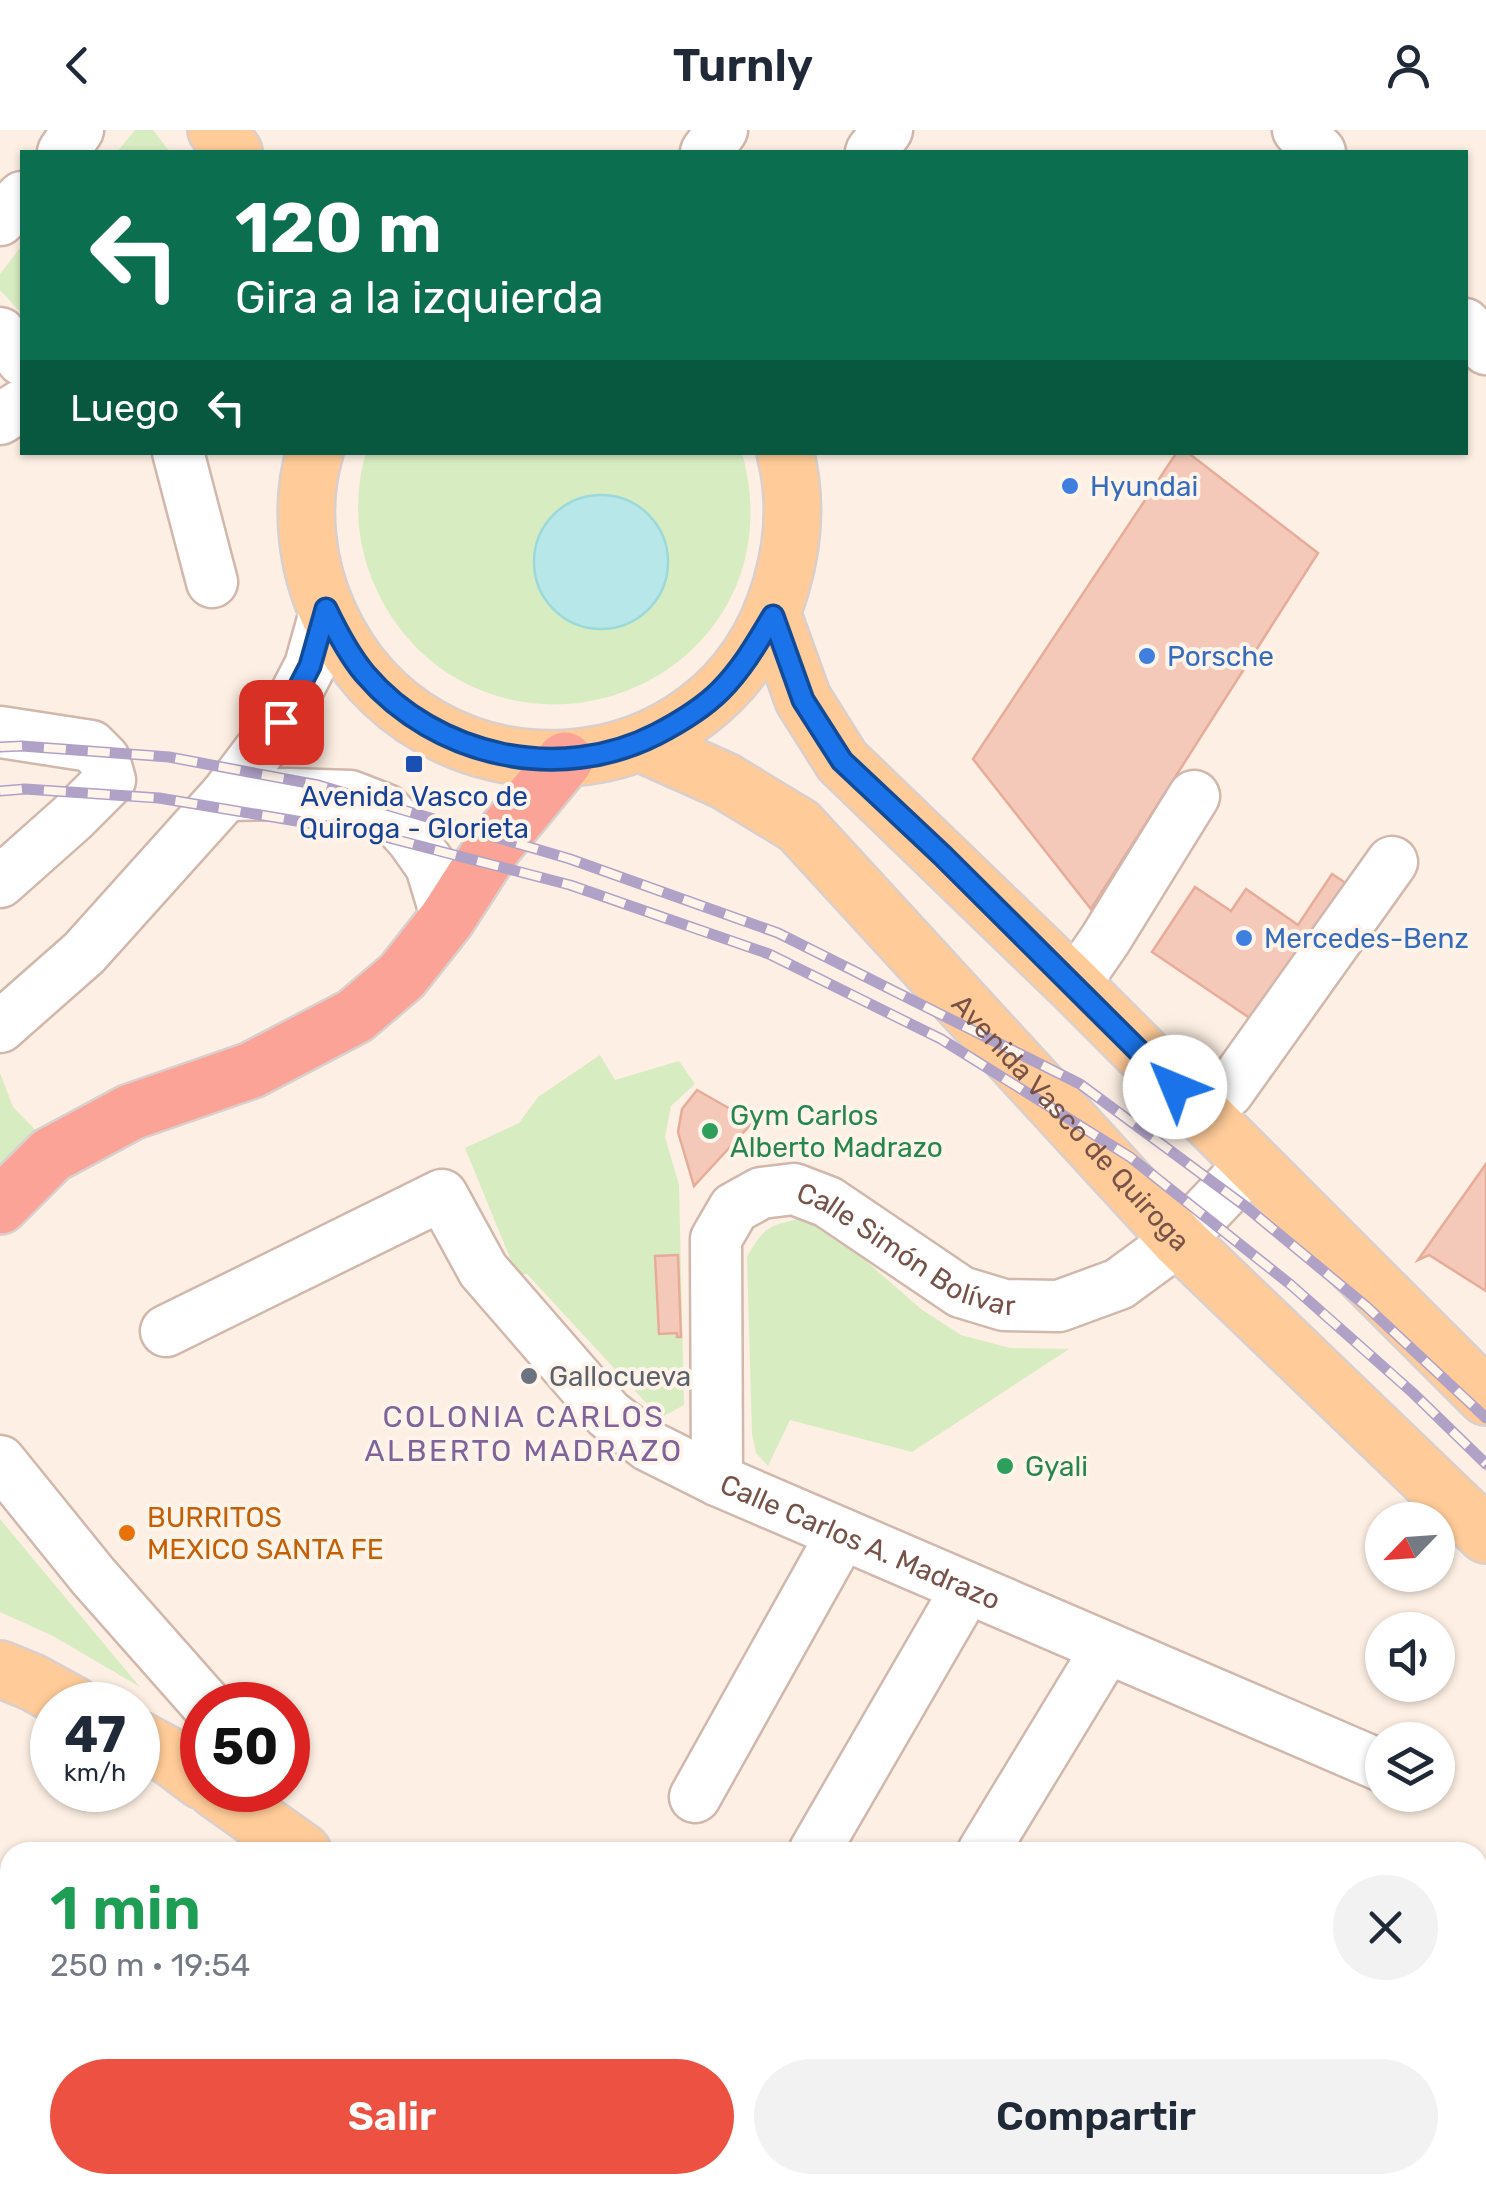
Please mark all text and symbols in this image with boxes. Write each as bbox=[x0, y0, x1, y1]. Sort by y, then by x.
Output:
icon: back bbox=[50, 38, 105, 93]
icon: person bbox=[1381, 38, 1436, 93]
text: Turnly bbox=[673, 39, 813, 92]
text: 120 m bbox=[235, 187, 442, 270]
icon: left bbox=[70, 190, 200, 320]
text: Gira a la izquierda bbox=[235, 271, 604, 324]
icon: left bbox=[199, 380, 254, 435]
text: Luego bbox=[70, 385, 179, 431]
place label: Hyundai bbox=[1090, 470, 1198, 503]
marker: Hyundai bbox=[1059, 475, 1081, 497]
place label: Porsche bbox=[1167, 640, 1274, 673]
marker: Porsche bbox=[1136, 645, 1158, 667]
pin bbox=[239, 680, 324, 765]
icon: arrive bbox=[254, 695, 309, 750]
marker: Avenida Vasco de Quiroga - Glorieta bbox=[403, 753, 425, 775]
place label: Avenida Vasco de Quiroga - Glorieta bbox=[299, 780, 529, 845]
place label: Mercedes-Benz bbox=[1264, 922, 1469, 955]
marker: Mercedes-Benz bbox=[1233, 927, 1255, 949]
street label: Avenida Vasco de Quiroga bbox=[945, 988, 1196, 1258]
position arrow bbox=[1123, 1035, 1227, 1139]
place label: Gym Carlos Alberto Madrazo bbox=[730, 1099, 943, 1164]
marker: Gym Carlos Alberto Madrazo bbox=[699, 1120, 721, 1142]
street label: Calle Simón Bolívar bbox=[792, 1176, 1016, 1322]
place label: Gallocueva bbox=[549, 1360, 691, 1393]
marker: Gallocueva bbox=[518, 1365, 540, 1387]
district label: COLONIA CARLOS ALBERTO MADRAZO bbox=[364, 1399, 684, 1469]
place label: Gyali bbox=[1025, 1450, 1088, 1483]
marker: Gyali bbox=[994, 1455, 1016, 1477]
street label: Calle Carlos A. Madrazo bbox=[715, 1467, 1005, 1617]
place label: BURRITOS MEXICO SANTA FE bbox=[147, 1501, 384, 1566]
north arrow bbox=[1365, 1502, 1455, 1592]
map controls bbox=[1365, 1502, 1455, 1812]
marker: BURRITOS MEXICO SANTA FE bbox=[116, 1522, 138, 1544]
button: sound bbox=[1365, 1612, 1455, 1702]
speed limit sign: 50 bbox=[180, 1682, 310, 1812]
text: 47 bbox=[64, 1705, 126, 1765]
button: layers bbox=[1365, 1722, 1455, 1812]
text: km/h bbox=[64, 1758, 126, 1787]
text: 1 min bbox=[50, 1873, 201, 1944]
button: close bbox=[1333, 1875, 1438, 1980]
text: 250 m · 19:54 bbox=[50, 1946, 250, 1984]
button: Salir bbox=[50, 2059, 734, 2174]
button: Compartir bbox=[754, 2059, 1438, 2174]

